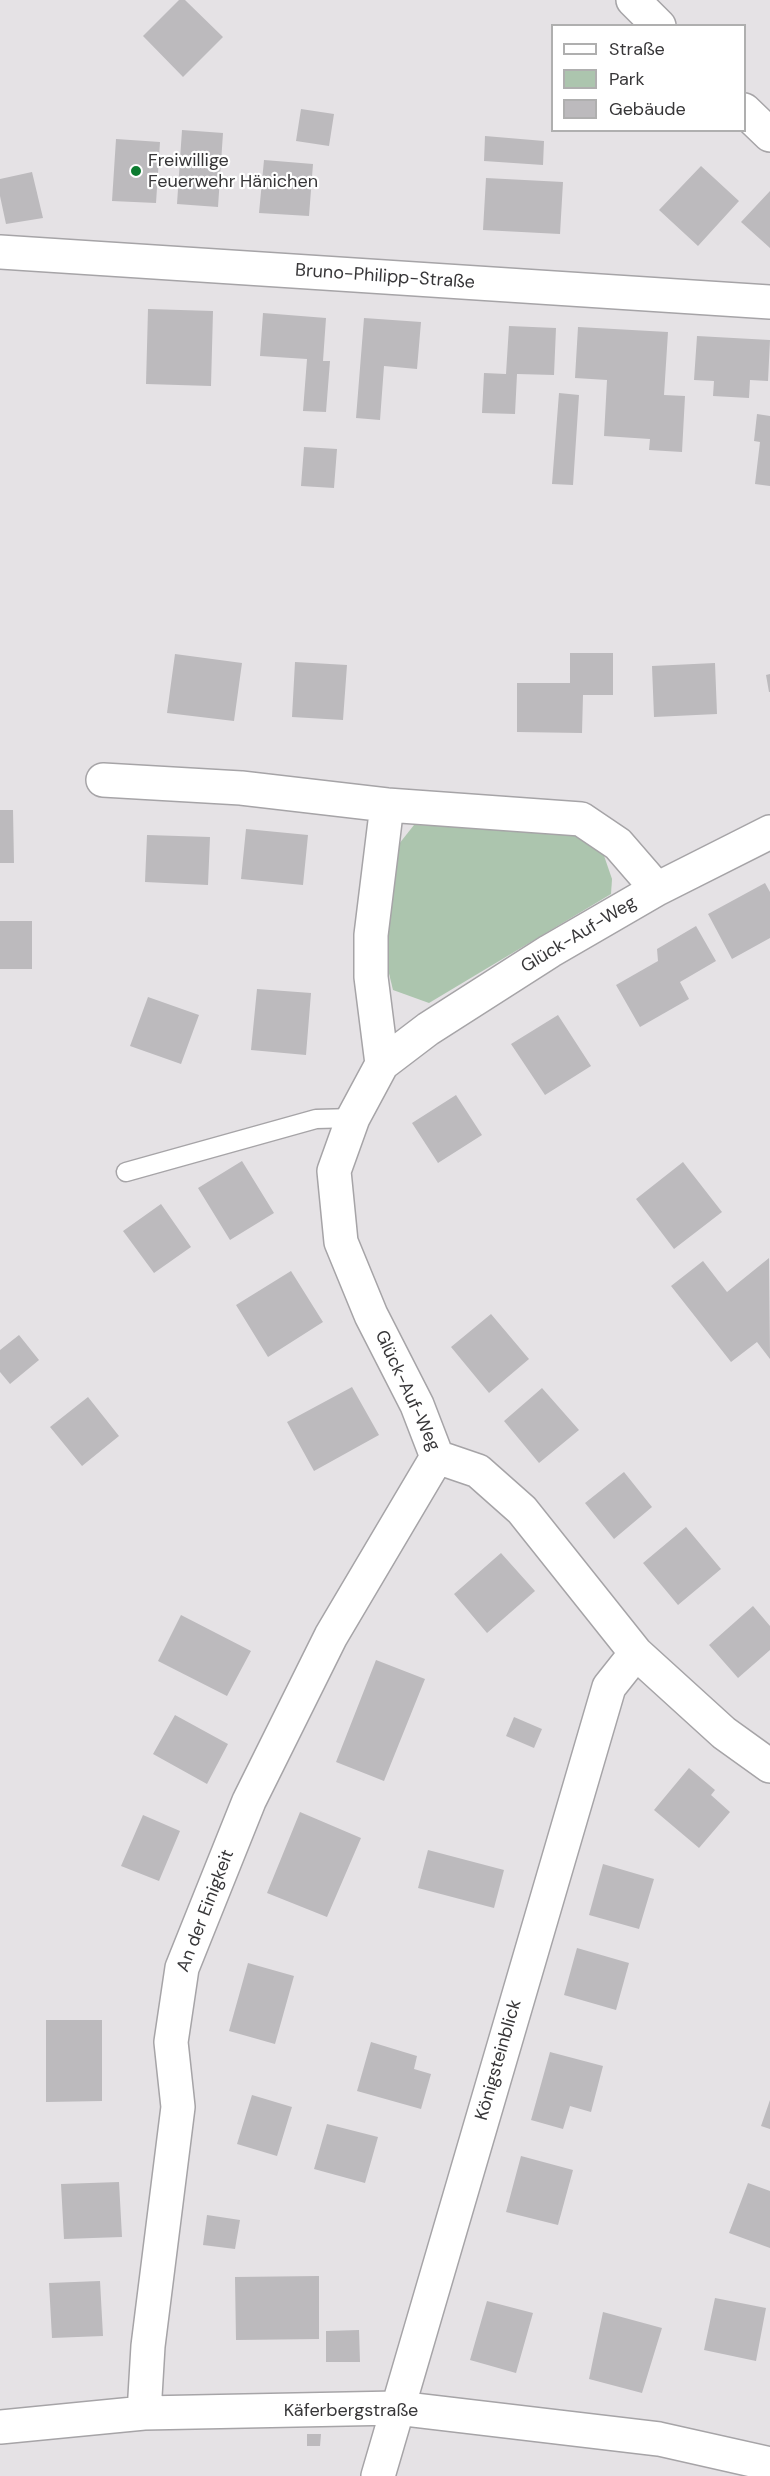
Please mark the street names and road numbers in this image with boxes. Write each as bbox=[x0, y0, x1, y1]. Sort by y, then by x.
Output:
street label: Bruno-Philipp-Straße bbox=[294, 260, 476, 294]
street label: Glück-Auf-Weg bbox=[518, 892, 640, 978]
street label: Glück-Auf-Weg bbox=[370, 1327, 444, 1455]
street label: An der Einigkeit bbox=[173, 1847, 239, 1975]
street label: Königsteinblick bbox=[471, 1997, 527, 2123]
street label: Käferbergstraße bbox=[284, 2400, 418, 2422]

